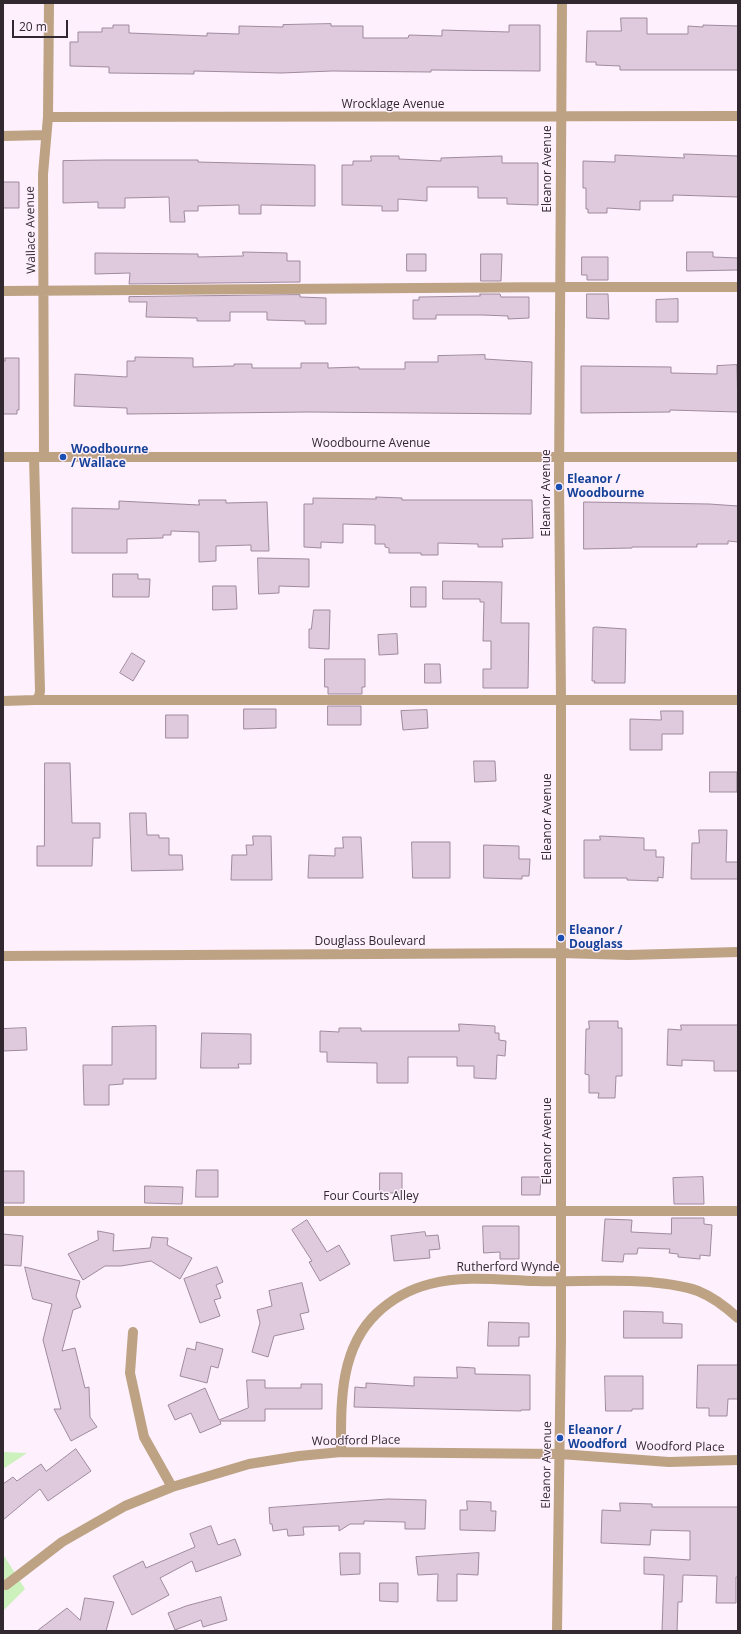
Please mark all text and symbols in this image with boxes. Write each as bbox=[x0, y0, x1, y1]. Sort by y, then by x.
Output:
scale bar bbox=[14, 12, 70, 38]
text: 20 m bbox=[19, 18, 47, 35]
street label: Wrocklage Avenue bbox=[341, 98, 445, 112]
street label: Eleanor Avenue bbox=[541, 125, 555, 213]
street label: Wallace Avenue bbox=[23, 186, 39, 274]
street label: Woodbourne Avenue bbox=[312, 437, 430, 451]
place label: Woodbourne / Wallace bbox=[71, 443, 148, 471]
street label: Eleanor Avenue bbox=[540, 449, 554, 537]
marker: Woodbourne / Wallace bbox=[58, 452, 68, 462]
place label: Eleanor / Woodbourne bbox=[567, 473, 644, 501]
marker: Eleanor / Woodbourne bbox=[554, 482, 564, 492]
street label: Eleanor Avenue bbox=[541, 773, 555, 861]
place label: Eleanor / Douglass bbox=[569, 924, 623, 952]
marker: Eleanor / Douglass bbox=[556, 933, 566, 943]
street label: Douglass Boulevard bbox=[314, 935, 426, 949]
street label: Eleanor Avenue bbox=[541, 1097, 555, 1185]
street label: Four Courts Alley bbox=[323, 1190, 419, 1204]
street label: Rutherford Wynde bbox=[456, 1261, 560, 1275]
street label: Eleanor Avenue bbox=[539, 1421, 555, 1509]
place label: Eleanor / Woodford bbox=[568, 1424, 627, 1452]
street label: Woodford Place bbox=[311, 1433, 401, 1449]
marker: Eleanor / Woodford bbox=[555, 1433, 565, 1443]
street label: Woodford Place bbox=[635, 1439, 725, 1455]

